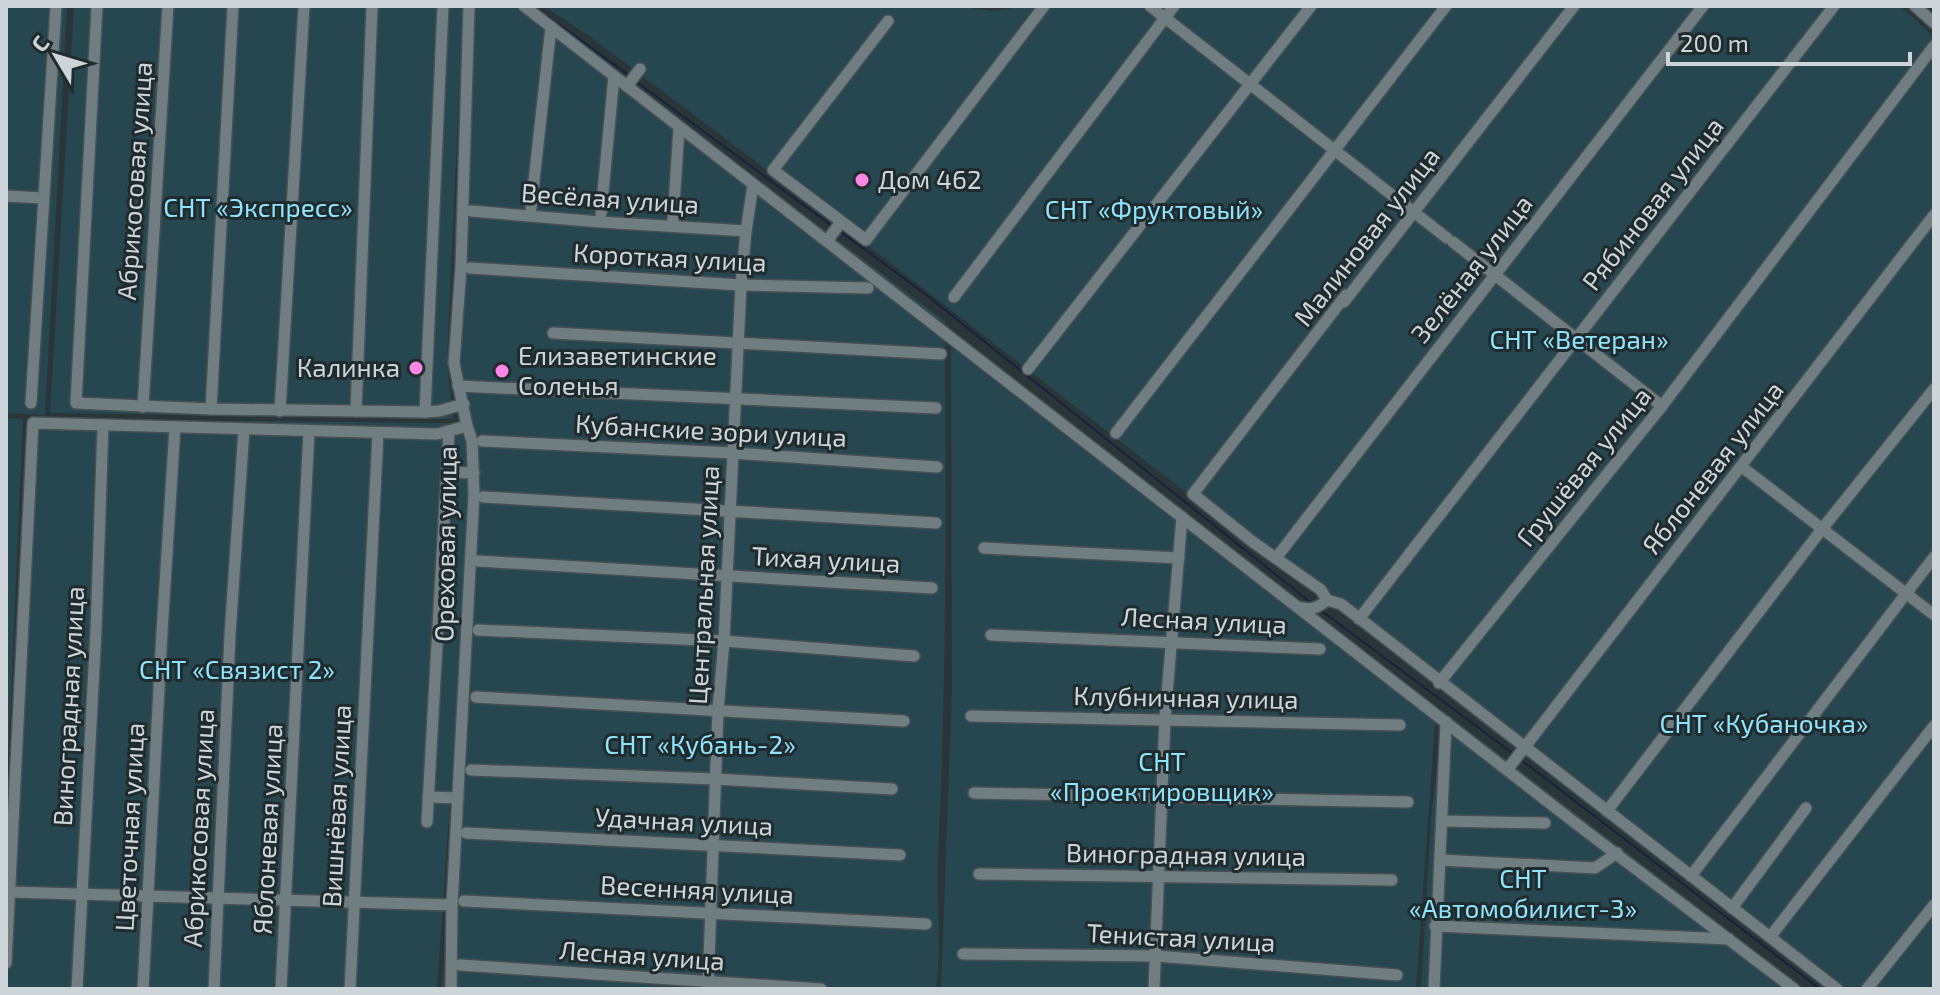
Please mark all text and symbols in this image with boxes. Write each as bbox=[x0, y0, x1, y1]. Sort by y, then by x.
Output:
north arrow bbox=[16, 16, 96, 96]
scale bar bbox=[1668, 16, 1910, 66]
text: 200 m bbox=[1680, 28, 1749, 57]
text: С bbox=[25, 30, 54, 56]
street label: Абрикосовая улица bbox=[110, 61, 158, 301]
street label: Рябиновая улица bbox=[1575, 110, 1730, 296]
street label: Малиновая улица bbox=[1286, 141, 1446, 332]
place label: Дом 462 bbox=[878, 163, 982, 194]
marker: Дом 462 bbox=[853, 171, 871, 189]
street label: Весёлая улица bbox=[520, 176, 700, 220]
street label: Зелёная улица bbox=[1403, 188, 1539, 349]
park label: СНТ «Экспресс» bbox=[163, 191, 353, 222]
park label: СНТ «Фруктовый» bbox=[1045, 193, 1263, 225]
street label: Короткая улица bbox=[573, 236, 768, 278]
park label: СНТ «Ветеран» bbox=[1489, 323, 1669, 354]
place label: Елизаветинские Соленья bbox=[518, 339, 717, 400]
place label: Калинка bbox=[297, 351, 400, 382]
marker: Калинка bbox=[407, 359, 425, 377]
marker: Елизаветинские Соленья bbox=[493, 362, 511, 380]
street label: Яблоневая улица bbox=[1635, 374, 1790, 560]
street label: Грушёвая улица bbox=[1509, 380, 1657, 553]
street label: Кубанские зори улица bbox=[574, 407, 848, 453]
street label: Ореховая улица bbox=[427, 446, 463, 642]
street label: Центральная улица bbox=[681, 465, 725, 705]
street label: Тихая улица bbox=[751, 539, 901, 579]
street label: Виноградная улица bbox=[46, 585, 90, 827]
street label: Лесная улица bbox=[1120, 600, 1288, 640]
park label: СНТ «Связист 2» bbox=[139, 653, 335, 684]
street label: Клубничная улица bbox=[1073, 679, 1299, 715]
street label: Вишнёвая улица bbox=[315, 704, 357, 908]
park label: СНТ «Кубаночка» bbox=[1660, 707, 1868, 739]
street label: Абрикосовая улица bbox=[176, 708, 220, 948]
street label: Цветочная улица bbox=[108, 722, 150, 932]
street label: Яблоневая улица bbox=[246, 723, 288, 935]
park label: СНТ «Кубань-2» bbox=[604, 728, 796, 760]
park label: СНТ «Проектировщик» bbox=[1050, 745, 1274, 806]
street label: Удачная улица bbox=[594, 800, 774, 842]
street label: Виноградная улица bbox=[1066, 836, 1306, 872]
park label: СНТ «Автомобилист-3» bbox=[1409, 862, 1637, 923]
street label: Весенняя улица bbox=[599, 868, 795, 910]
street label: Тенистая улица bbox=[1086, 916, 1276, 958]
street label: Лесная улица bbox=[558, 933, 726, 977]

